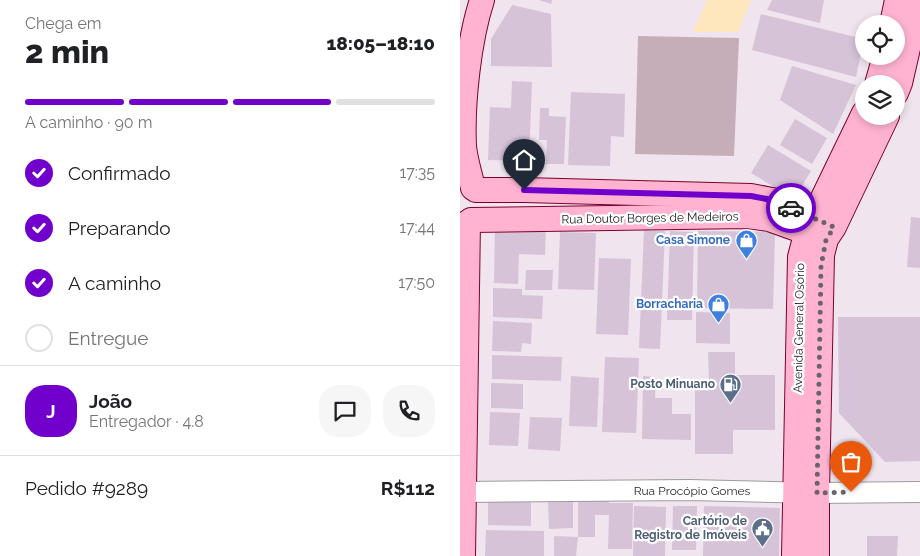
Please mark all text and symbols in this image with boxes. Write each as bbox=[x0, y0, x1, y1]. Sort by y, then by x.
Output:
text: Chega em bbox=[25, 14, 101, 33]
map controls bbox=[855, 15, 905, 125]
button: locate bbox=[855, 15, 905, 65]
text: 18:05–18:10 bbox=[326, 32, 435, 54]
text: 2 min bbox=[25, 33, 109, 70]
button: layers bbox=[855, 75, 905, 125]
text: A caminho · 90 m bbox=[25, 113, 152, 132]
pin bbox=[503, 139, 545, 190]
icon: home bbox=[510, 146, 538, 174]
icon: check bbox=[25, 159, 53, 187]
text: Confirmado bbox=[68, 162, 171, 184]
text: 17:35 bbox=[399, 163, 435, 182]
courier bbox=[766, 183, 816, 233]
icon: car bbox=[777, 194, 805, 222]
street label: Rua Doutor Borges de Medeiros bbox=[561, 209, 739, 227]
icon: check bbox=[25, 214, 53, 242]
text: Preparando bbox=[68, 217, 171, 239]
text: 17:44 bbox=[399, 218, 435, 237]
shop icon: Casa Simone bbox=[734, 228, 758, 259]
place label: Casa Simone bbox=[656, 233, 730, 247]
street label: Avenida General Osório bbox=[791, 263, 807, 393]
icon: check bbox=[25, 269, 53, 297]
text: A caminho bbox=[68, 272, 161, 294]
text: 17:50 bbox=[398, 273, 435, 292]
shop icon: Borracharia bbox=[707, 292, 731, 323]
place label: Borracharia bbox=[636, 297, 703, 311]
text: Entregue bbox=[68, 327, 149, 349]
fuel station icon: Posto Minuano bbox=[719, 372, 743, 403]
place label: Posto Minuano bbox=[630, 377, 715, 391]
button: chat bbox=[319, 385, 371, 437]
button: phone bbox=[383, 385, 435, 437]
text: João bbox=[89, 390, 132, 412]
text: J bbox=[46, 400, 56, 422]
text: Entregador · 4.8 bbox=[89, 412, 204, 431]
pin bbox=[830, 441, 872, 492]
icon: bag bbox=[837, 448, 865, 476]
text: Pedido #9289 bbox=[25, 477, 148, 499]
text: R$112 bbox=[381, 477, 435, 499]
street label: Rua Procópio Gomes bbox=[634, 484, 750, 498]
place label: Cartório de Registro de Imóveis bbox=[634, 514, 747, 542]
public building icon: Cartório de Registro de Imóveis bbox=[751, 516, 775, 547]

